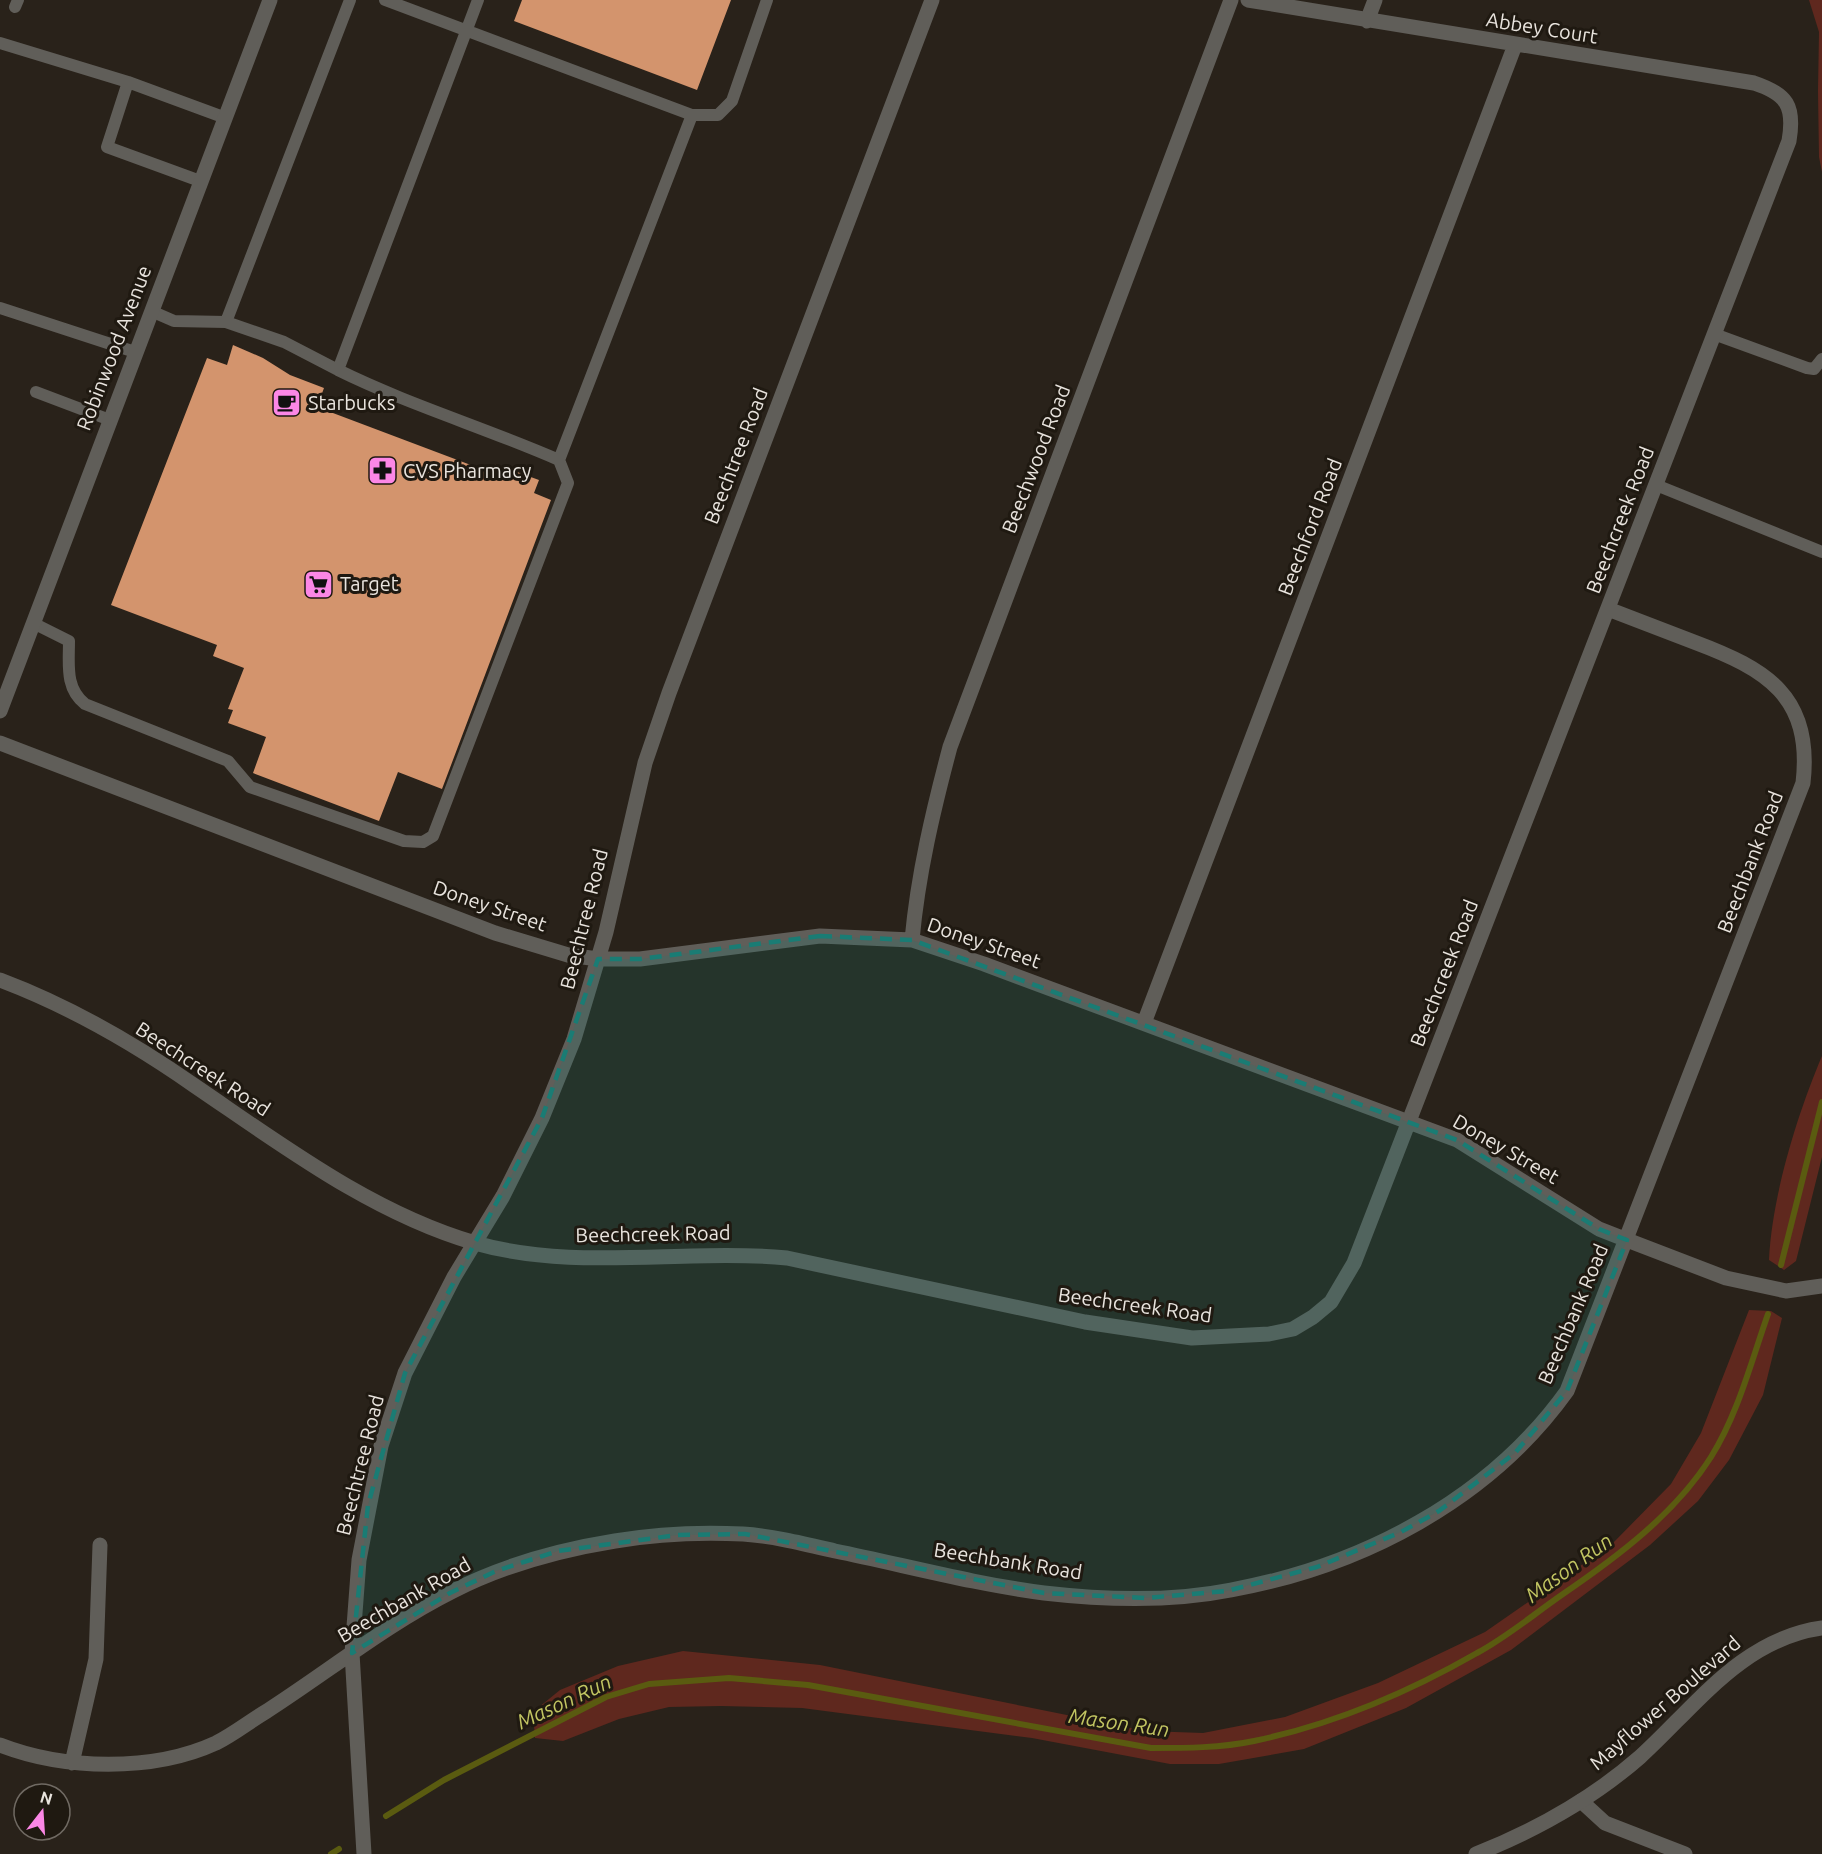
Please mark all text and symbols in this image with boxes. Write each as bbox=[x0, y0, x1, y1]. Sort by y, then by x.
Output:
street label: Abbey Court bbox=[1485, 7, 1600, 48]
street label: Robinwood Avenue bbox=[72, 262, 156, 433]
street label: Beechwood Road bbox=[997, 382, 1074, 536]
street label: Beechtree Road bbox=[699, 385, 772, 527]
cafe icon: Starbucks bbox=[271, 387, 303, 419]
place label: Starbucks bbox=[308, 391, 395, 414]
street label: Beechcreek Road bbox=[1581, 443, 1658, 596]
pharmacy icon: CVS Pharmacy bbox=[366, 455, 398, 487]
street label: Beechford Road bbox=[1273, 455, 1346, 599]
place label: CVS Pharmacy bbox=[403, 459, 532, 482]
supermarket icon: Target bbox=[303, 568, 335, 600]
place label: Target bbox=[340, 572, 399, 595]
street label: Beechbank Road bbox=[1712, 788, 1787, 936]
street label: Beechtree Road bbox=[555, 846, 612, 991]
street label: Doney Street bbox=[430, 875, 550, 936]
street label: Beechcreek Road bbox=[1405, 896, 1482, 1049]
street label: Doney Street bbox=[924, 912, 1044, 973]
street label: Beechcreek Road bbox=[132, 1017, 275, 1120]
street label: Doney Street bbox=[1449, 1109, 1563, 1188]
street label: Beechcreek Road bbox=[575, 1221, 731, 1246]
street label: Beechbank Road bbox=[1533, 1240, 1612, 1387]
street label: Beechcreek Road bbox=[1057, 1282, 1214, 1327]
street label: Beechtree Road bbox=[331, 1392, 388, 1537]
water label: Mason Run bbox=[1520, 1528, 1617, 1607]
street label: Beechbank Road bbox=[932, 1537, 1084, 1584]
street label: Beechbank Road bbox=[333, 1552, 474, 1647]
street label: Mayflower Boulevard bbox=[1585, 1631, 1745, 1774]
water label: Mason Run bbox=[512, 1669, 615, 1733]
water label: Mason Run bbox=[1067, 1703, 1171, 1741]
north arrow bbox=[12, 1782, 72, 1842]
text: N bbox=[38, 1787, 55, 1808]

